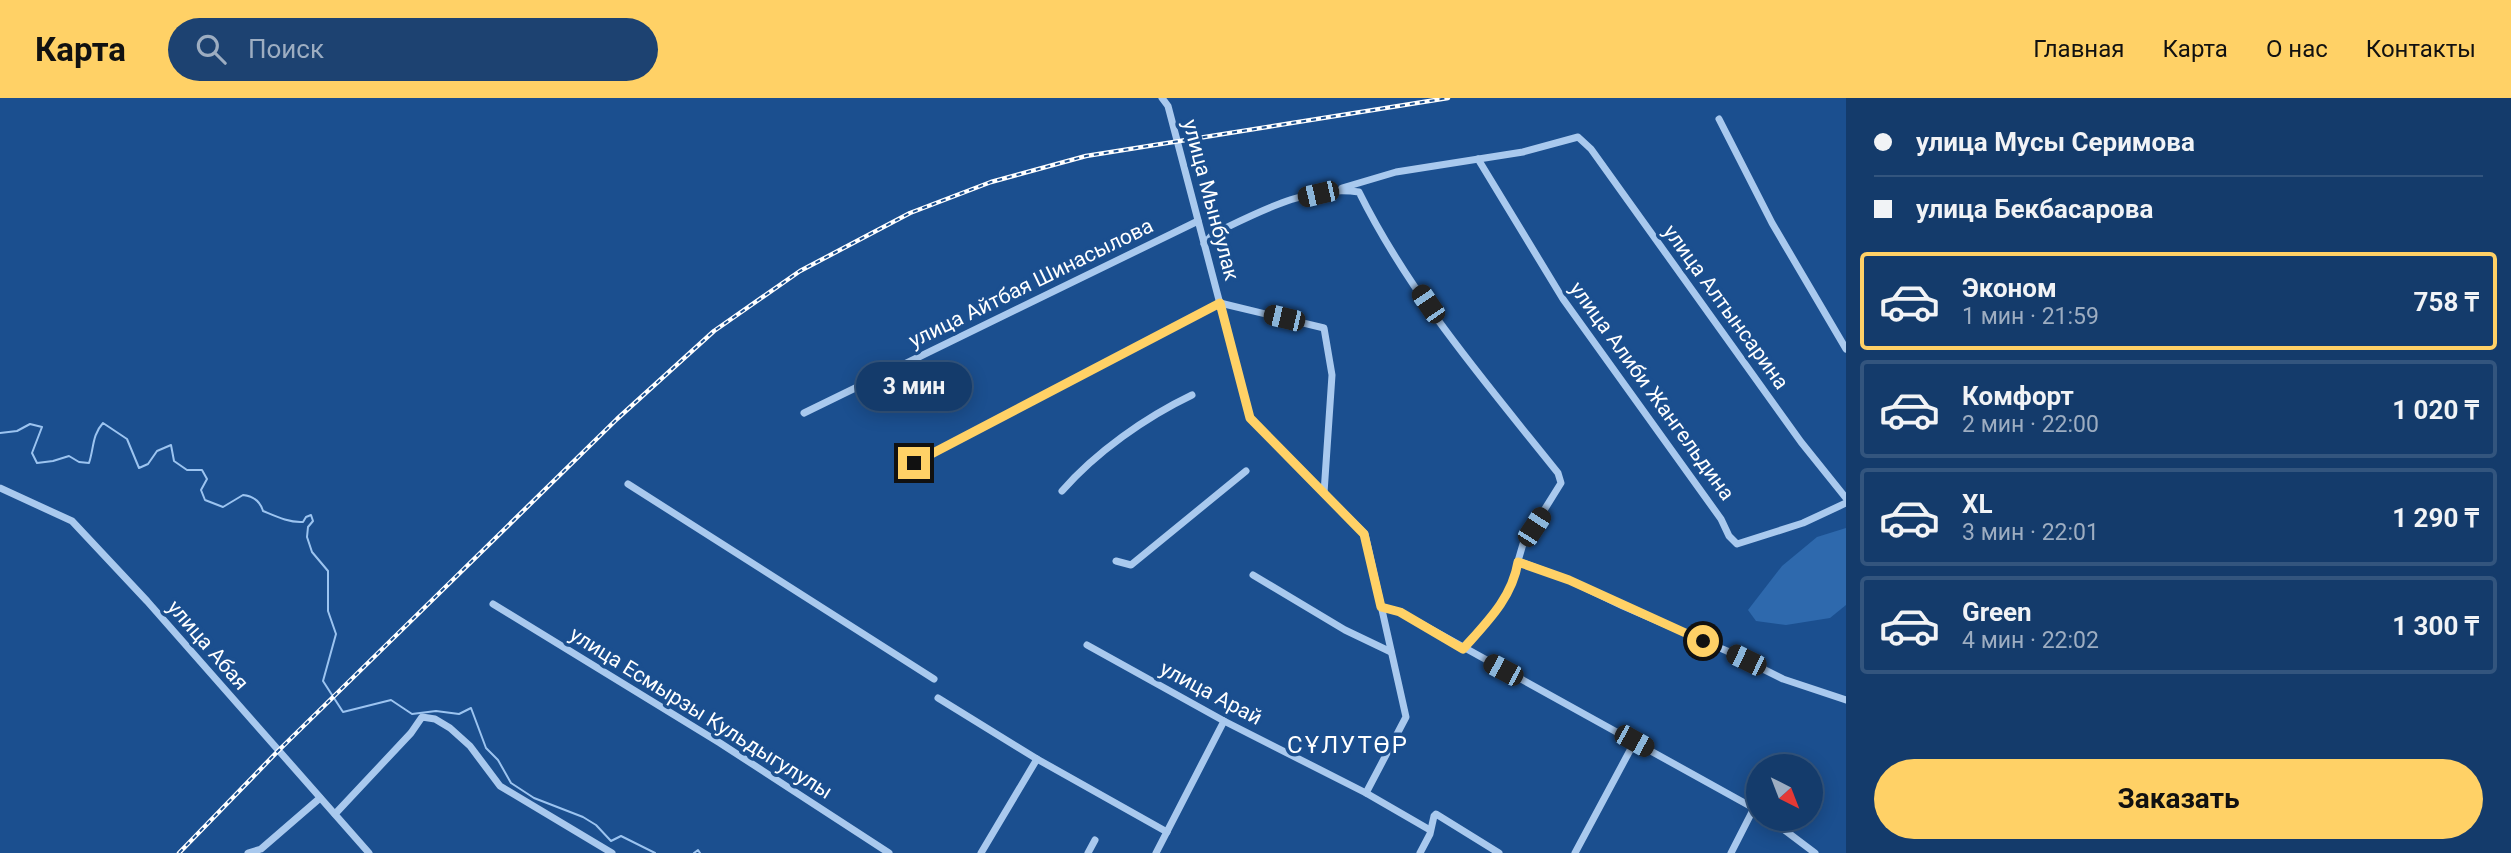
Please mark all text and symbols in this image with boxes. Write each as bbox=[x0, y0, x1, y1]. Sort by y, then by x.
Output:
search box bbox=[168, 18, 658, 81]
text: Карта bbox=[35, 30, 126, 69]
icon: search bbox=[192, 30, 230, 68]
text: Поиск bbox=[248, 34, 324, 64]
text: Главная bbox=[2033, 35, 2124, 63]
text: Карта bbox=[2162, 35, 2228, 63]
text: О нас bbox=[2266, 35, 2328, 63]
text: Контакты bbox=[2366, 35, 2476, 63]
street label: улица Мынбулак bbox=[1178, 117, 1244, 284]
text: улица Мусы Серимова bbox=[1916, 127, 2195, 157]
car bbox=[1296, 179, 1341, 209]
text: улица Бекбасарова bbox=[1916, 194, 2153, 224]
street label: улица Айтбая Шинасылова bbox=[905, 213, 1157, 353]
street label: улица Алтынсарина bbox=[1658, 220, 1794, 394]
icon: car bbox=[1878, 270, 1941, 333]
text: Эконом bbox=[1962, 273, 2057, 303]
street label: улица Алиби Жангельдина bbox=[1565, 277, 1739, 505]
car bbox=[1408, 281, 1449, 327]
text: 758 ₸ bbox=[2414, 287, 2479, 317]
car bbox=[1262, 303, 1307, 333]
text: 1 мин · 21:59 bbox=[1962, 303, 2099, 330]
callout: 3 мин bbox=[856, 362, 972, 410]
text: 3 мин bbox=[883, 373, 945, 400]
icon: car bbox=[1878, 378, 1941, 441]
text: Комфорт bbox=[1962, 381, 2074, 411]
text: 1 020 ₸ bbox=[2392, 395, 2479, 425]
text: 2 мин · 22:00 bbox=[1962, 411, 2099, 438]
route end bbox=[898, 447, 930, 479]
icon: car bbox=[1878, 486, 1941, 549]
text: XL bbox=[1962, 489, 1993, 519]
text: 1 290 ₸ bbox=[2392, 503, 2479, 533]
car bbox=[1514, 504, 1555, 550]
text: 3 мин · 22:01 bbox=[1962, 519, 2099, 546]
icon: car bbox=[1878, 594, 1941, 657]
street label: улица Абая bbox=[162, 595, 254, 695]
text: Green bbox=[1962, 597, 2032, 627]
text: 1 300 ₸ bbox=[2392, 611, 2479, 641]
street label: улица Есмырзы Кульдыгулулы bbox=[565, 622, 837, 804]
route start bbox=[1687, 625, 1719, 657]
text: 4 мин · 22:02 bbox=[1962, 627, 2099, 654]
car bbox=[1723, 641, 1770, 679]
car bbox=[1480, 651, 1527, 689]
street label: улица Арай bbox=[1156, 656, 1266, 730]
car bbox=[1611, 722, 1658, 760]
district label: СҰЛУТӨР bbox=[1287, 731, 1409, 759]
north arrow bbox=[1746, 754, 1824, 831]
map controls bbox=[1746, 754, 1823, 831]
button: Заказать bbox=[1874, 759, 2483, 839]

